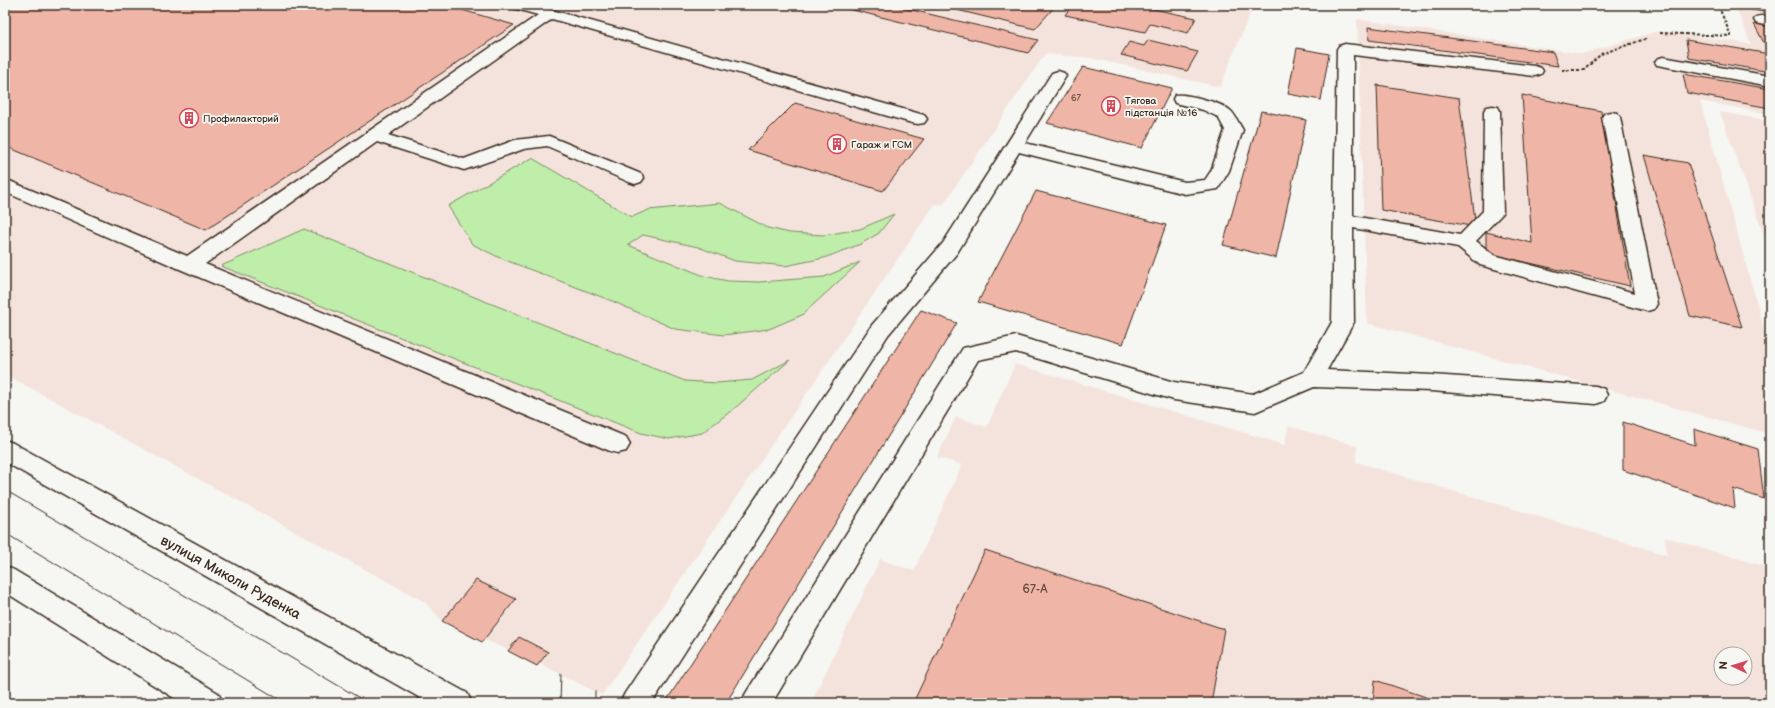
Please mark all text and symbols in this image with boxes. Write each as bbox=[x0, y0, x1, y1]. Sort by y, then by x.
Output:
house number: 67 bbox=[1071, 93, 1082, 104]
building icon: Тягова пiдстанцiя №16 bbox=[1100, 95, 1122, 117]
place label: Тягова пiдстанцiя №16 bbox=[1125, 95, 1197, 119]
building icon: Профилакторий bbox=[178, 107, 200, 129]
place label: Профилакторий bbox=[203, 113, 279, 125]
building icon: Гараж и ГСМ bbox=[826, 133, 848, 155]
place label: Гараж и ГСМ bbox=[851, 139, 912, 151]
street label: вулиця Миколи Руденка bbox=[158, 532, 305, 623]
house number: 67-А bbox=[1023, 582, 1048, 597]
north arrow bbox=[1713, 646, 1753, 686]
text: N bbox=[1717, 661, 1730, 670]

